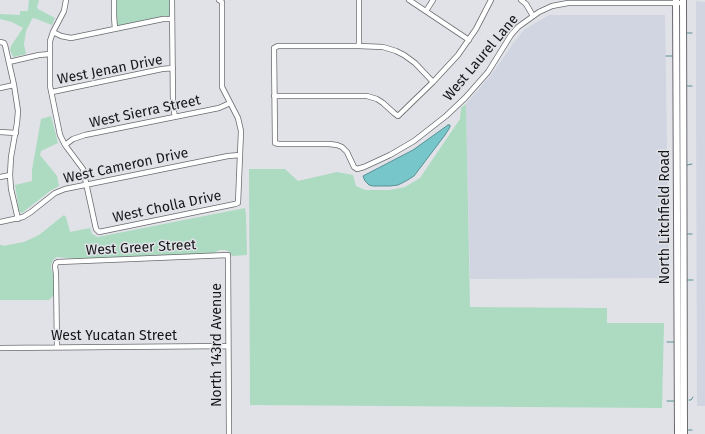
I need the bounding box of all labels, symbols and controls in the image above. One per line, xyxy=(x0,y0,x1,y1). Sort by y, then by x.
street label: West Laurel Lane xyxy=(440,11,522,105)
street label: West Jenan Drive xyxy=(56,52,164,88)
street label: West Sierra Street xyxy=(88,92,202,132)
street label: West Cameron Drive xyxy=(62,145,190,187)
street label: North Litchfield Road xyxy=(657,150,673,284)
street label: West Cholla Drive xyxy=(111,187,223,227)
street label: West Greer Street xyxy=(85,237,197,259)
street label: North 143rd Avenue xyxy=(209,283,225,407)
street label: West Yucatan Street xyxy=(51,328,177,344)

